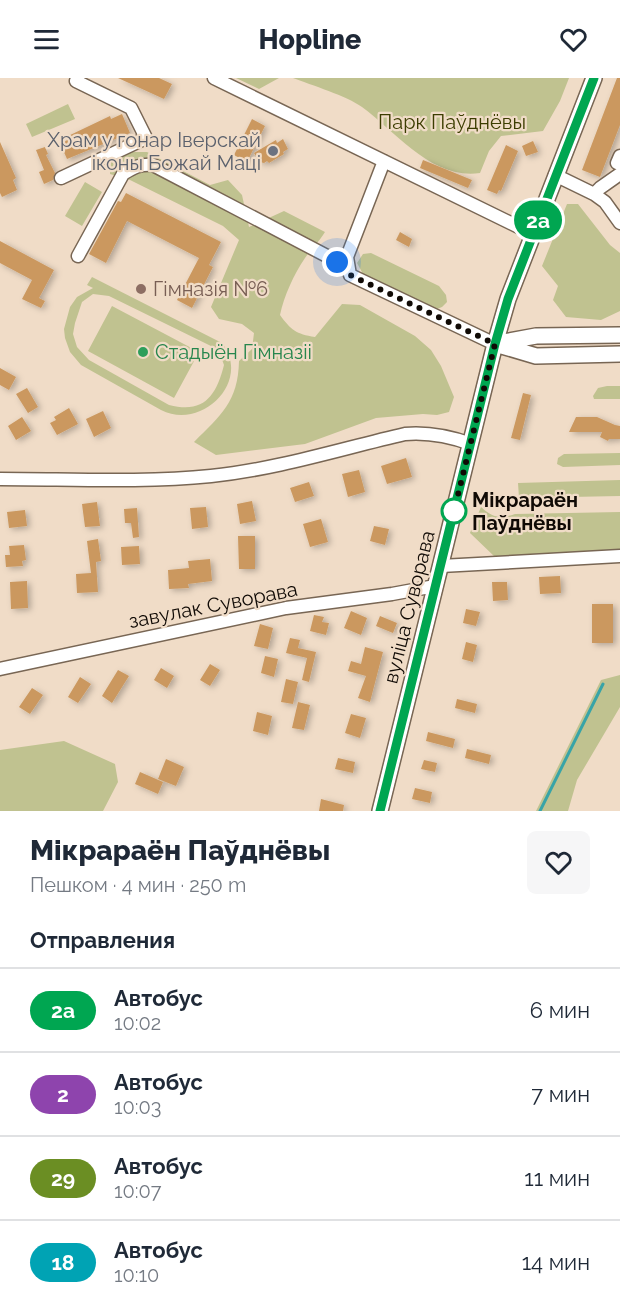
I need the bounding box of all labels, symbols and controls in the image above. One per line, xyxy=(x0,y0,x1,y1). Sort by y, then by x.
icon: menu xyxy=(30,23,63,56)
icon: heart xyxy=(557,23,590,56)
text: Hopline xyxy=(259,24,361,55)
park label: Парк Паўднёвы xyxy=(378,110,526,134)
place label: Храм у гонар Іверскай іконы Божай Маці xyxy=(47,128,261,175)
marker: Храм у гонар Іверскай іконы Божай Маці xyxy=(266,144,280,158)
line badge: 2а xyxy=(511,200,565,240)
text: 2а xyxy=(526,208,550,233)
your location xyxy=(322,247,352,277)
place label: Гімназія №6 xyxy=(153,277,268,301)
marker: Гімназія №6 xyxy=(134,282,148,296)
place label: Стадыён Гімназіі xyxy=(155,340,312,364)
marker: Стадыён Гімназіі xyxy=(136,345,150,359)
place label: Мікрараён Паўднёвы xyxy=(472,488,578,535)
marker: Мікрараён Паўднёвы xyxy=(441,498,467,524)
street label: вуліца Суворава xyxy=(378,528,440,686)
street label: завулак Суворава xyxy=(127,577,299,633)
button: heart xyxy=(527,831,590,894)
text: Мікрараён Паўднёвы xyxy=(30,834,330,867)
text: Пешком · 4 мин · 250 m xyxy=(30,873,246,897)
text: Отправления xyxy=(30,927,175,953)
text: Автобус xyxy=(114,985,203,1011)
text: 6 мин xyxy=(530,997,590,1023)
text: 2а xyxy=(51,998,75,1023)
text: 10:02 xyxy=(114,1011,161,1035)
text: Автобус xyxy=(114,1069,203,1095)
text: 7 мин xyxy=(531,1081,590,1107)
text: 2 xyxy=(57,1082,69,1107)
text: 10:03 xyxy=(114,1095,161,1119)
text: Автобус xyxy=(114,1153,203,1179)
text: 11 мин xyxy=(524,1165,590,1191)
text: 29 xyxy=(51,1166,75,1191)
text: 10:07 xyxy=(114,1179,161,1203)
text: Автобус xyxy=(114,1237,203,1263)
text: 14 мин xyxy=(522,1249,590,1275)
text: 18 xyxy=(51,1250,75,1275)
text: 10:10 xyxy=(114,1263,159,1287)

